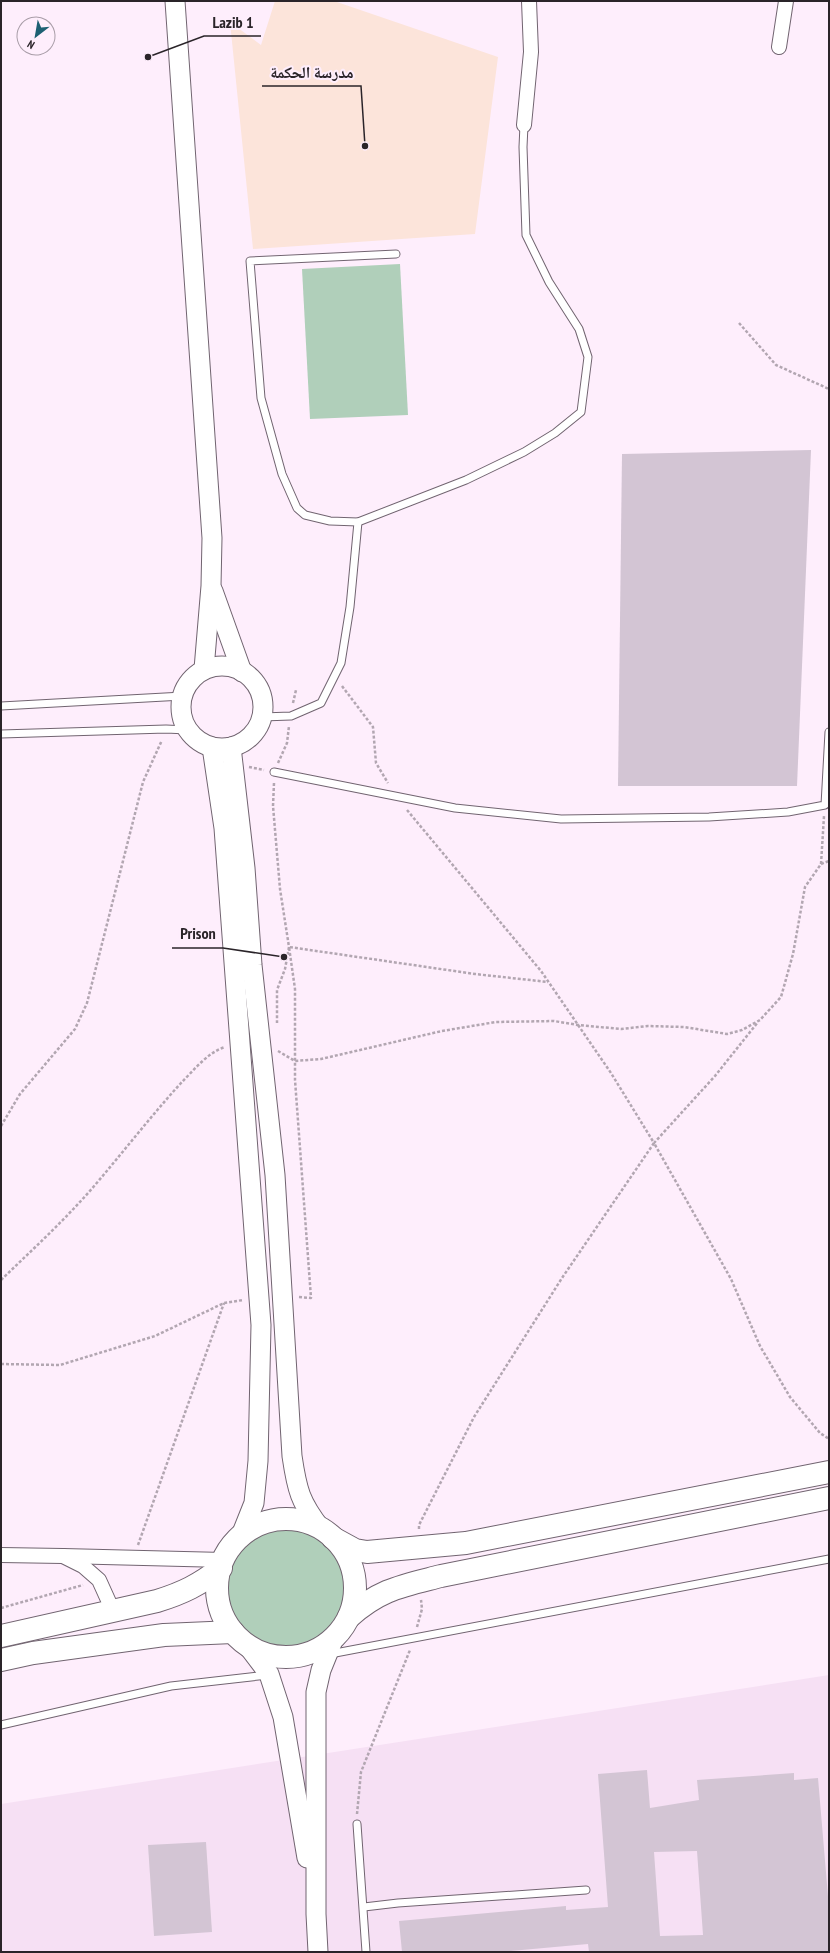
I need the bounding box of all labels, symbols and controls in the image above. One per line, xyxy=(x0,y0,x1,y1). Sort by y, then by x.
callout: Lazib 1 xyxy=(204,8,261,36)
text: Lazib 1 xyxy=(212,12,254,32)
north arrow xyxy=(16,16,56,56)
text: N xyxy=(25,37,37,52)
callout: مدرسة الحكمة xyxy=(262,58,361,86)
text: مدرسة الحكمة xyxy=(270,62,354,82)
callout: Prison xyxy=(172,920,223,948)
text: Prison xyxy=(180,923,216,943)

